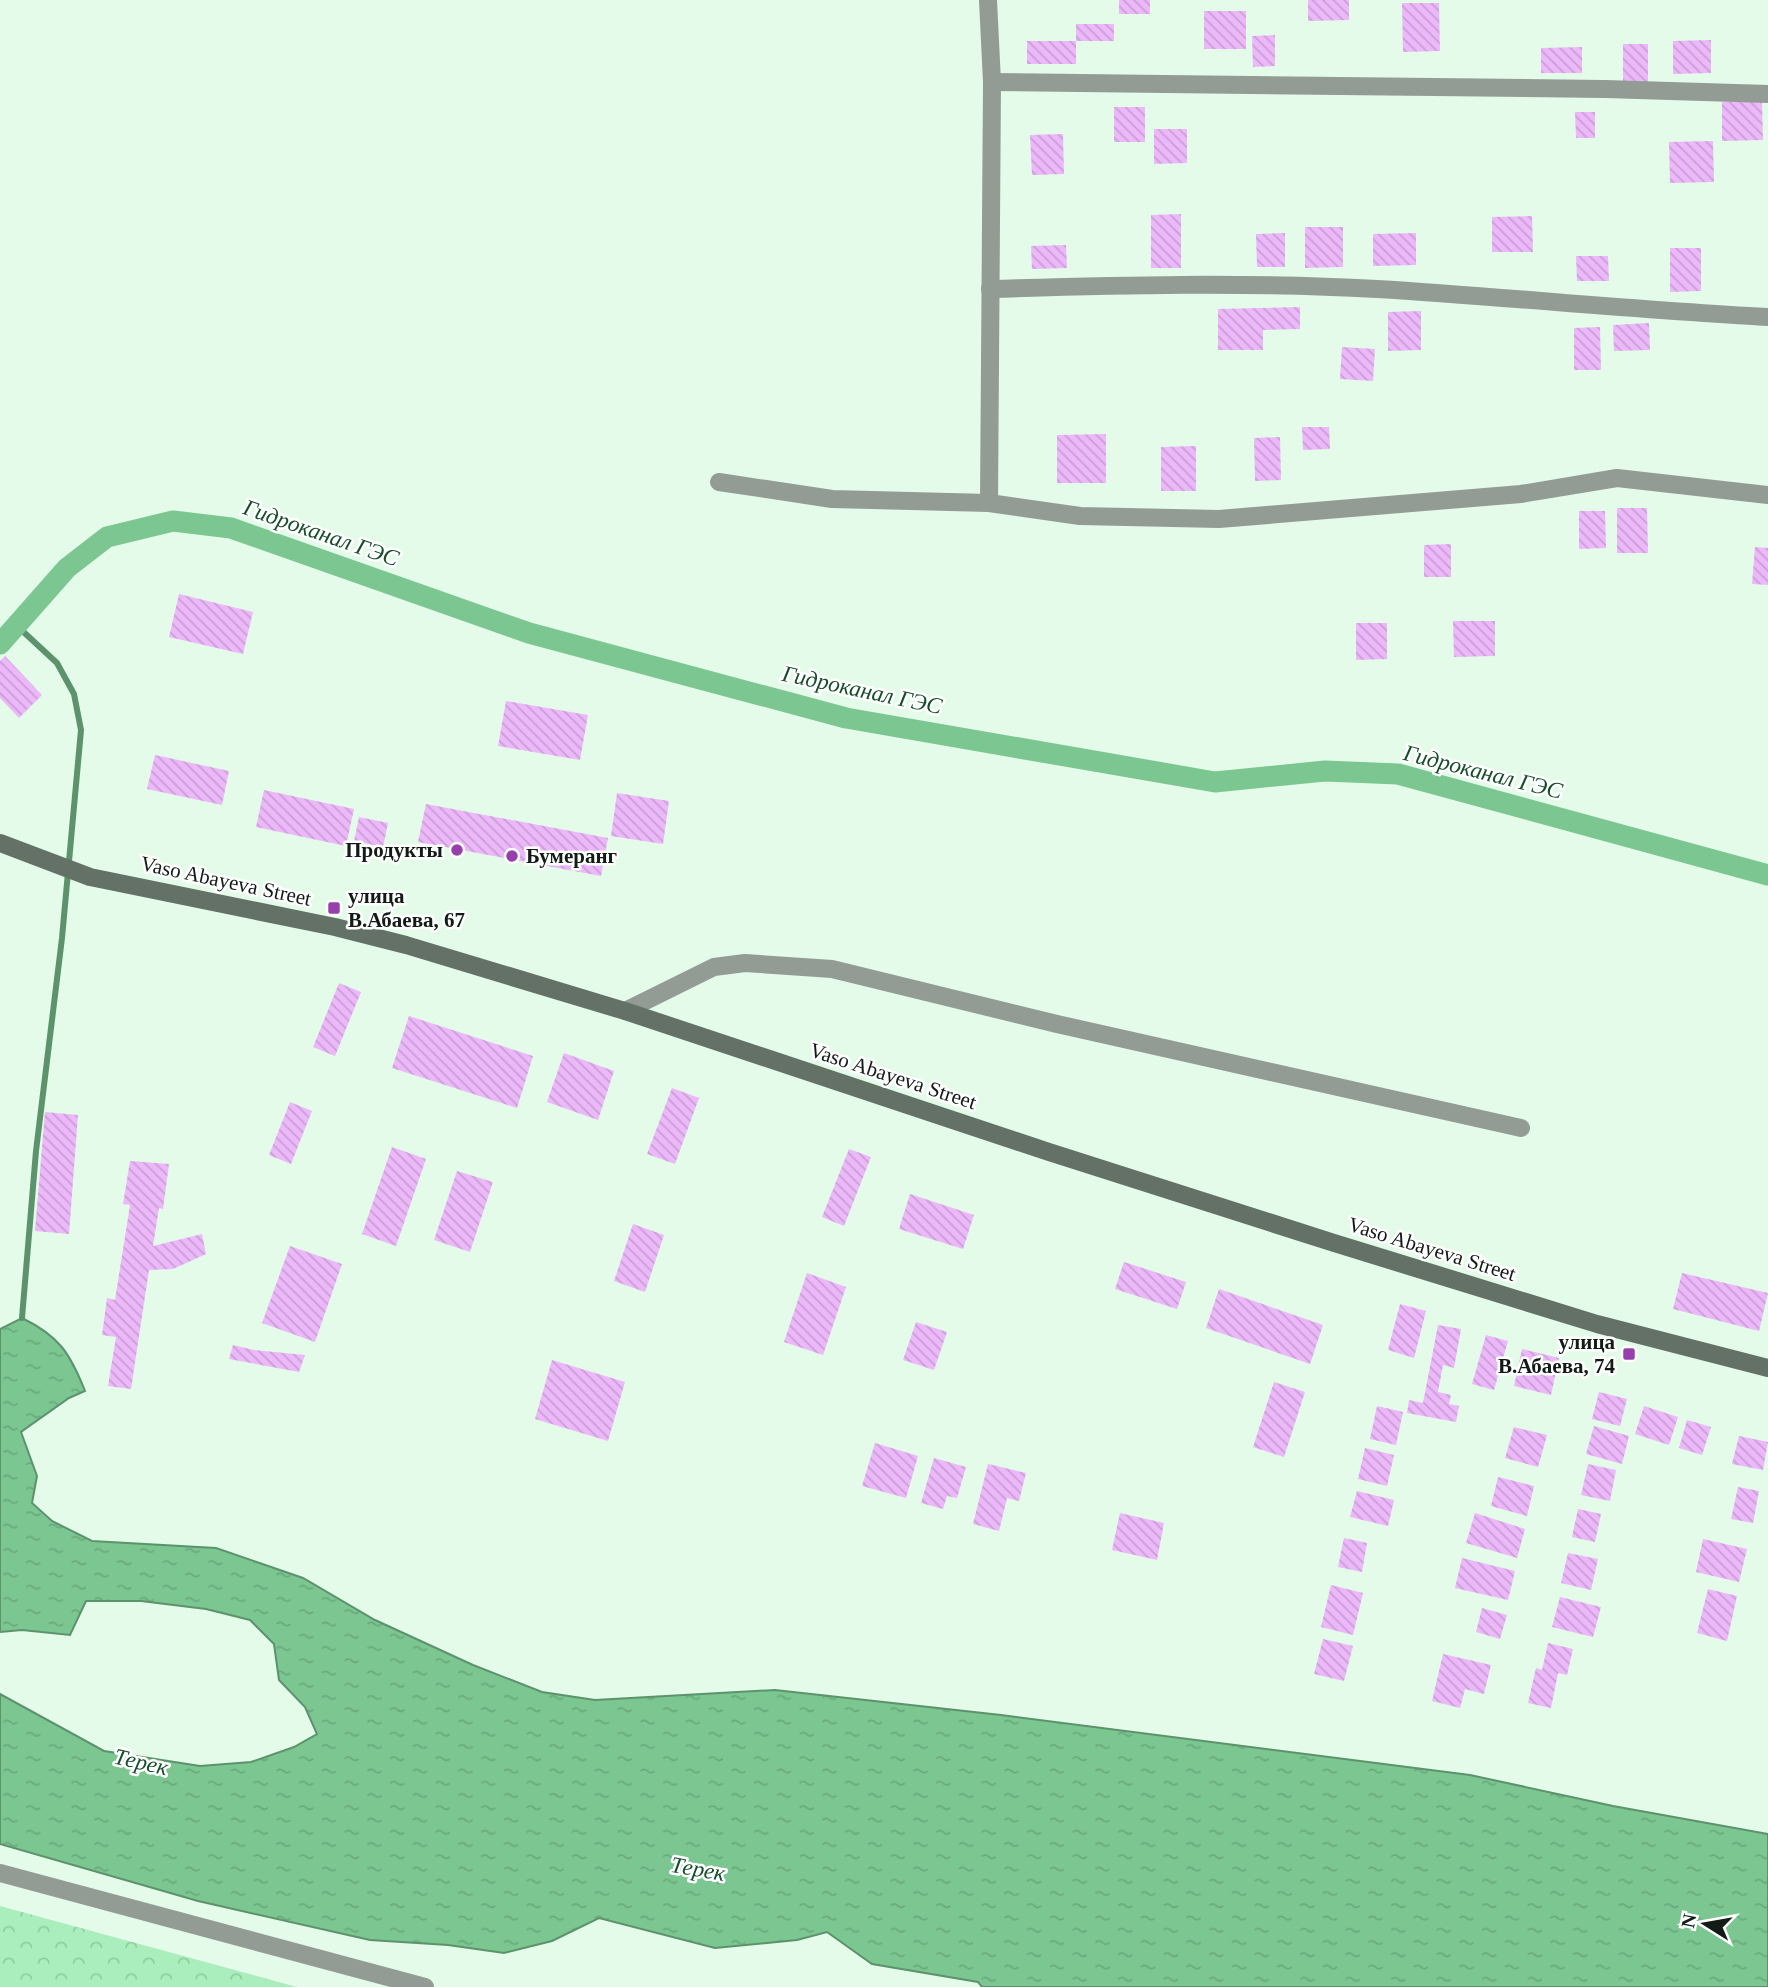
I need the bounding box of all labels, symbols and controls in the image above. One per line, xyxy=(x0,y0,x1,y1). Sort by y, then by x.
water label: Гидроканал ГЭС xyxy=(239,494,403,572)
water label: Гидроканал ГЭС xyxy=(779,661,945,719)
water label: Гидроканал ГЭС xyxy=(1400,740,1566,804)
place label: Продукты xyxy=(345,838,443,862)
marker: Продукты xyxy=(449,842,465,858)
place label: Бумеранг xyxy=(526,844,617,868)
marker: Бумеранг xyxy=(504,848,520,864)
street label: Vaso Abayeva Street xyxy=(139,851,314,911)
place label: улица В.Абаева, 67 xyxy=(348,884,465,932)
marker: улица В.Абаева, 67 xyxy=(326,900,342,916)
street label: Vaso Abayeva Street xyxy=(807,1038,979,1114)
street label: Vaso Abayeva Street xyxy=(1345,1212,1519,1286)
place label: улица В.Абаева, 74 xyxy=(1498,1330,1615,1378)
marker: улица В.Абаева, 74 xyxy=(1621,1346,1637,1362)
water label: Терек xyxy=(112,1744,171,1780)
water label: Терек xyxy=(669,1852,727,1886)
north arrow xyxy=(1670,1889,1740,1959)
text: N xyxy=(1677,1912,1700,1930)

